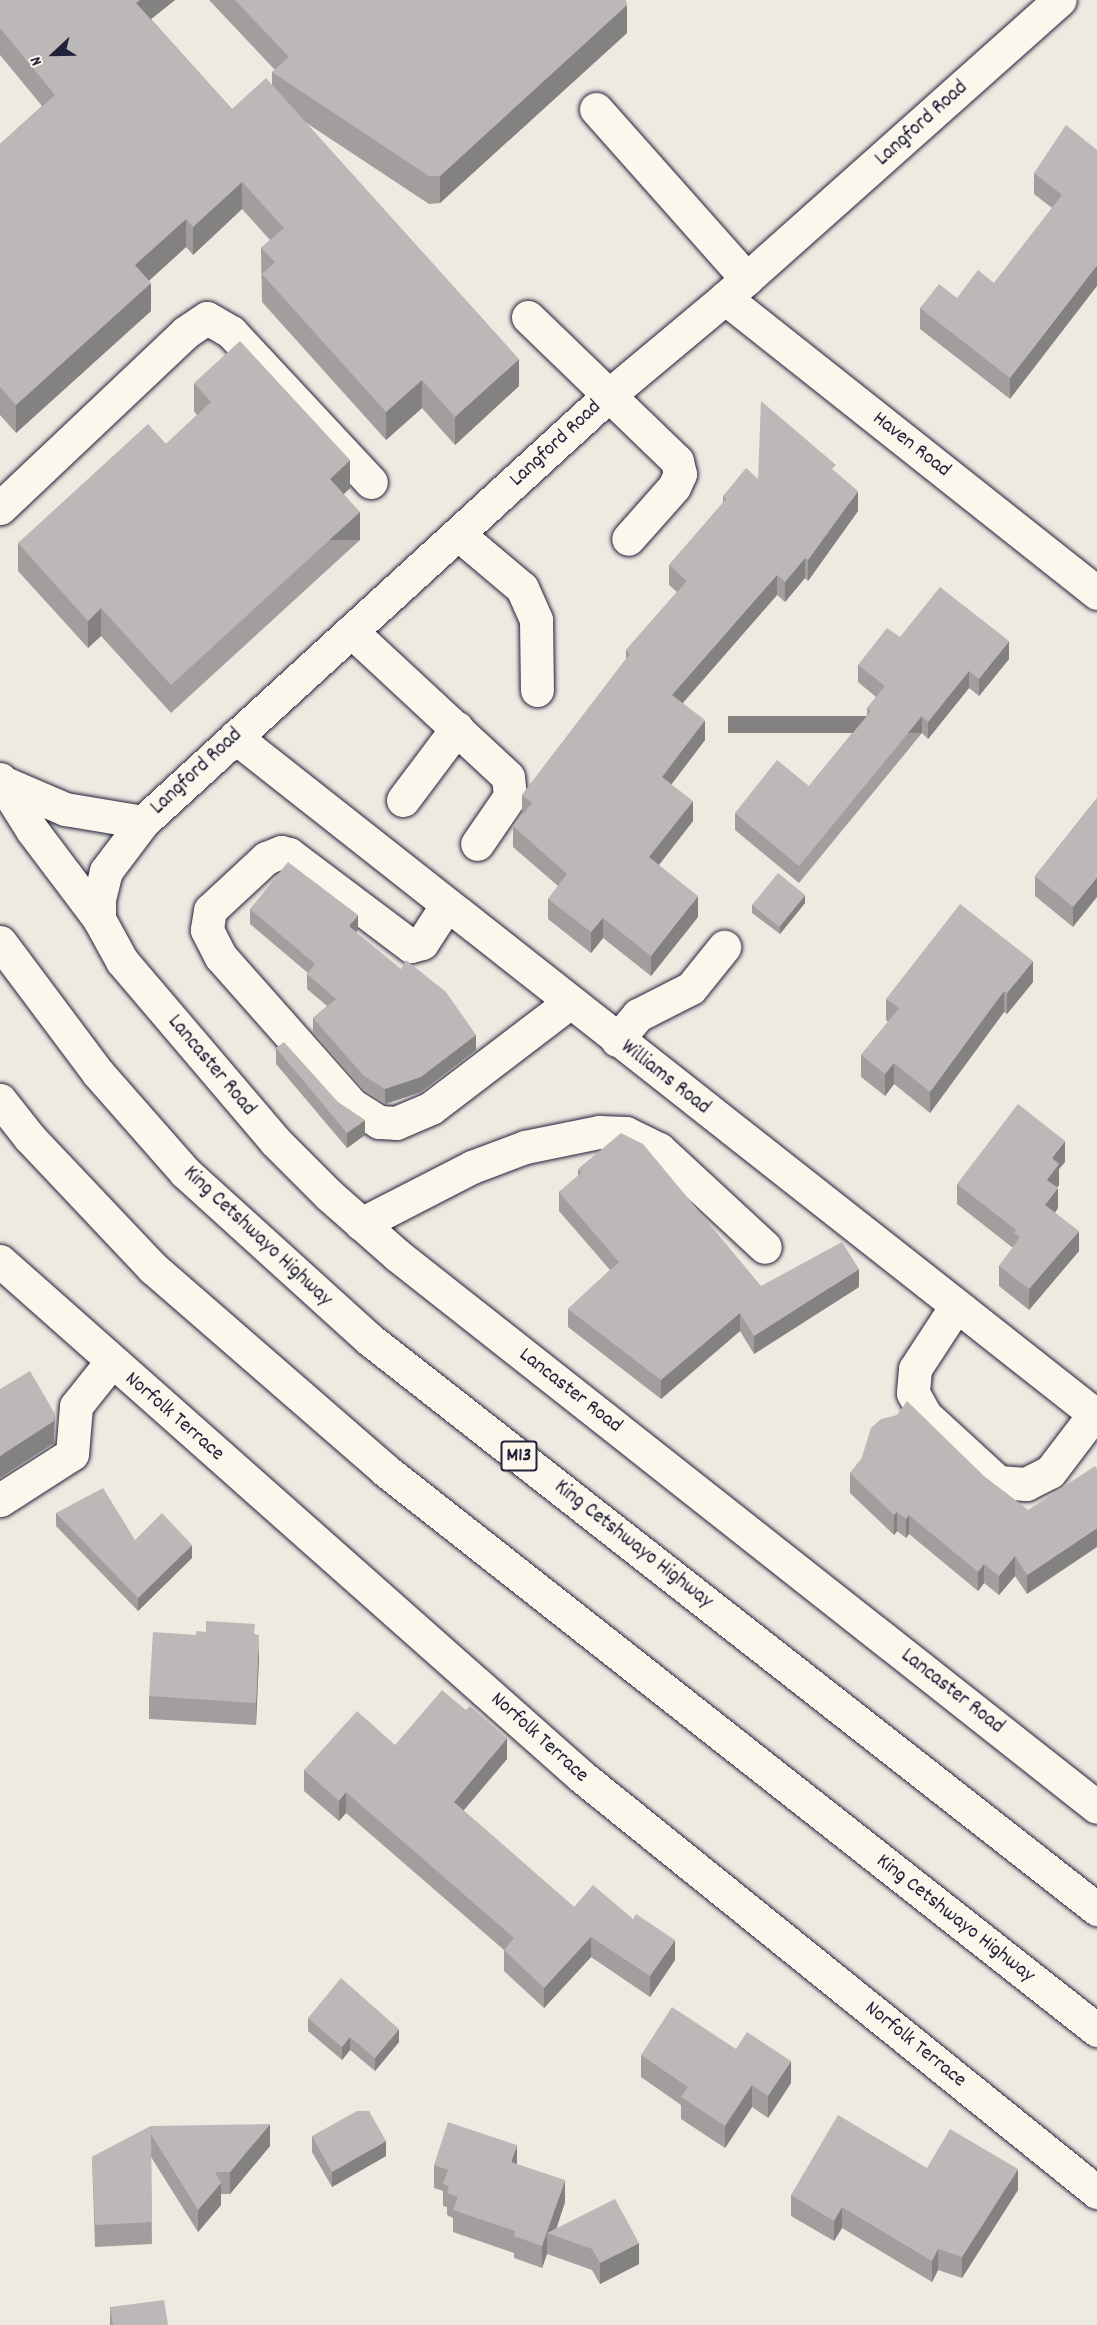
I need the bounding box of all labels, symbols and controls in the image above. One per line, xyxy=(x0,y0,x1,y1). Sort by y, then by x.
north arrow xyxy=(24,24,84,84)
text: N xyxy=(25,53,49,69)
street label: Langford Road xyxy=(871,76,973,172)
street label: Langford Road xyxy=(505,395,607,493)
street label: Haven Road xyxy=(867,407,955,483)
street label: Langford Road xyxy=(146,723,248,821)
street label: Lancaster Road xyxy=(161,1010,261,1122)
street label: Williams Road xyxy=(615,1035,715,1121)
street label: King Cetshwayo Highway xyxy=(177,1161,337,1313)
street label: Lancaster Road xyxy=(513,1343,627,1439)
street label: Norfolk Terrace xyxy=(119,1367,229,1467)
road number: M13 xyxy=(500,1439,538,1473)
street label: King Cetshwayo Highway xyxy=(549,1475,717,1615)
street label: Lancaster Road xyxy=(895,1644,1009,1740)
street label: Norfolk Terrace xyxy=(485,1687,593,1789)
street label: King Cetshwayo Highway xyxy=(871,1849,1039,1989)
street label: Norfolk Terrace xyxy=(859,1996,971,2094)

